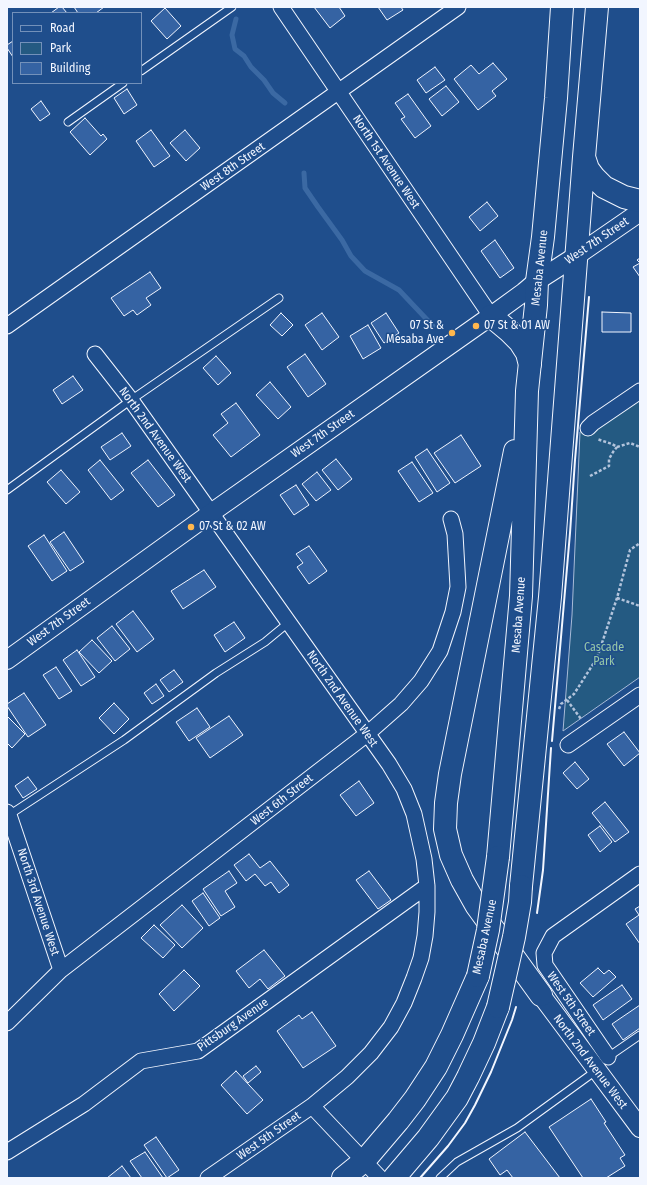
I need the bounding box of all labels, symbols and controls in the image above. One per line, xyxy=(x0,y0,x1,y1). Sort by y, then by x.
legend xyxy=(12,12,142,84)
text: Road xyxy=(50,21,75,35)
text: Park xyxy=(50,41,71,55)
text: Building xyxy=(50,61,90,75)
street label: North 1st Avenue West xyxy=(349,112,423,212)
street label: West 8th Street xyxy=(198,140,268,194)
street label: West 7th Street xyxy=(562,214,632,268)
street label: Mesaba Avenue xyxy=(529,229,551,307)
place label: 07 St & Mesaba Ave xyxy=(386,319,444,347)
place label: 07 St & 01 AW xyxy=(484,319,550,333)
marker: 07 St & 01 AW xyxy=(471,321,481,331)
marker: 07 St & Mesaba Ave xyxy=(447,328,457,338)
street label: North 2nd Avenue West xyxy=(116,384,194,486)
street label: West 7th Street xyxy=(289,407,357,461)
place label: 07 St & 02 AW xyxy=(199,520,266,534)
marker: 07 St & 02 AW xyxy=(186,522,196,532)
street label: Mesaba Avenue xyxy=(509,576,529,654)
street label: West 7th Street xyxy=(25,594,93,650)
park label: Cascade Park xyxy=(584,641,624,669)
street label: North 2nd Avenue West xyxy=(303,648,381,750)
street label: West 6th Street xyxy=(248,771,316,829)
street label: North 3rd Avenue West xyxy=(14,846,62,958)
street label: Mesaba Avenue xyxy=(470,898,500,976)
street label: West 5th Street xyxy=(544,969,598,1039)
street label: Pittsburg Avenue xyxy=(195,995,271,1055)
street label: North 2nd Avenue West xyxy=(550,1012,630,1112)
street label: West 5th Street xyxy=(234,1109,304,1163)

